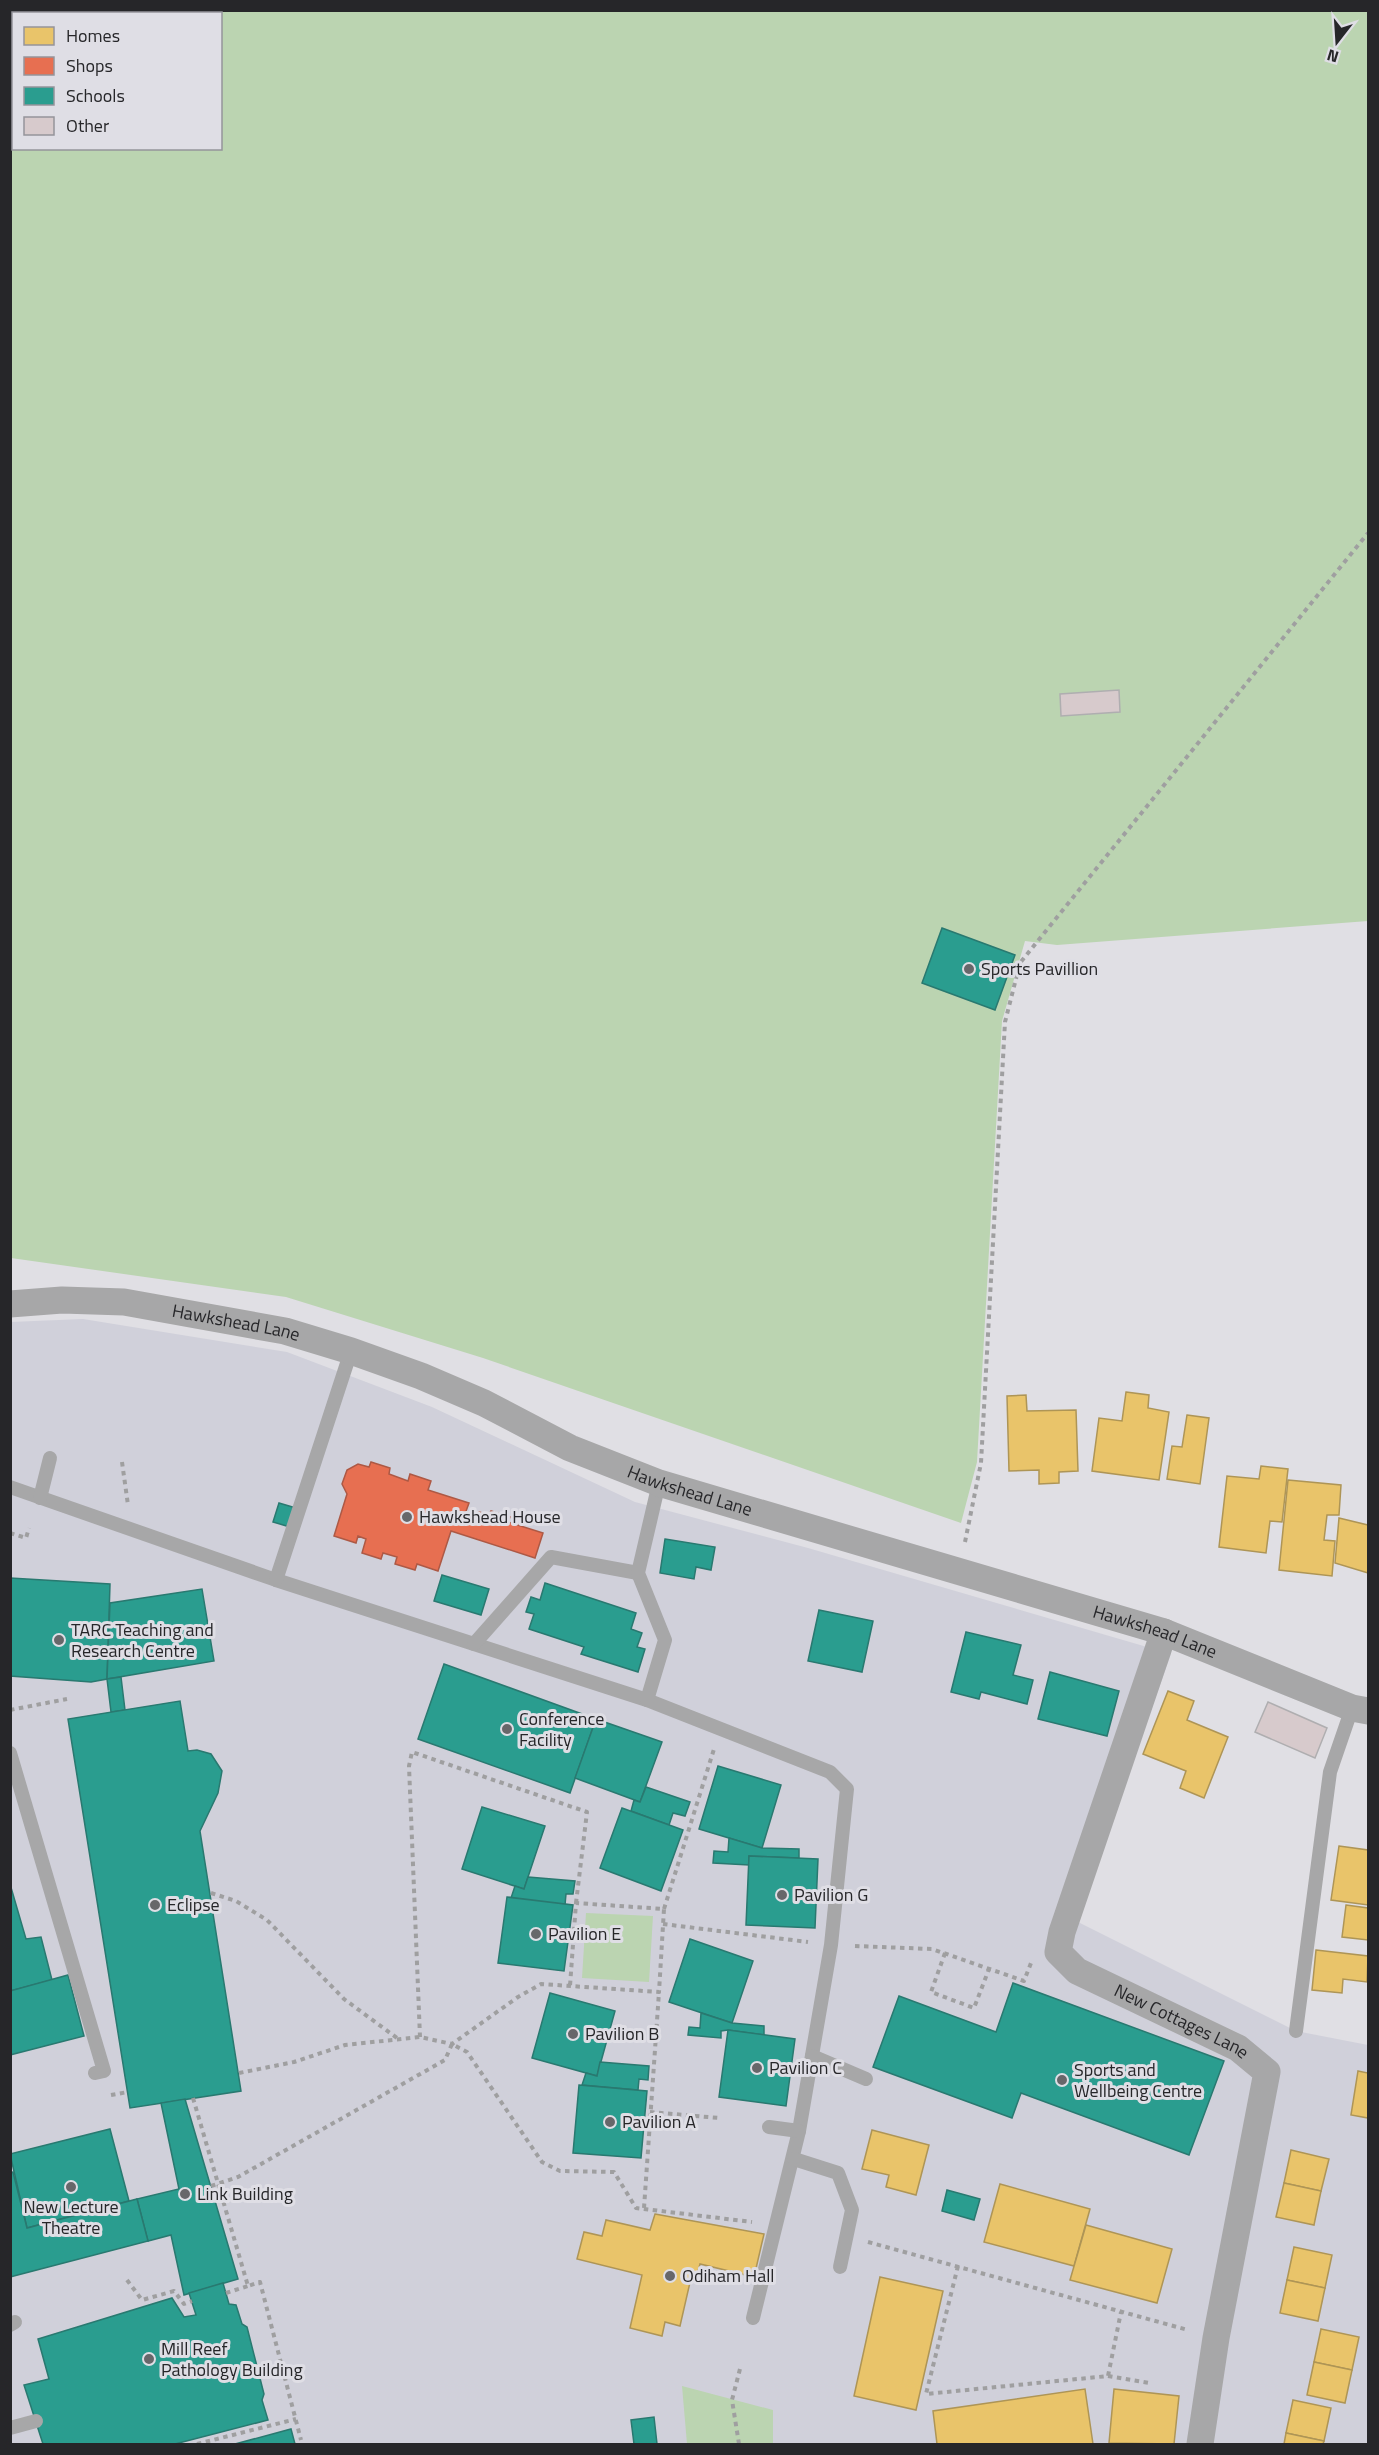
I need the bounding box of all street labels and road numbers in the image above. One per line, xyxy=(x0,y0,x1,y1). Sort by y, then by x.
street label: Hawkshead Lane xyxy=(170,1297,303,1348)
street label: Hawkshead Lane xyxy=(623,1458,756,1523)
street label: Hawkshead Lane xyxy=(1090,1598,1221,1665)
street label: New Cottages Lane xyxy=(1110,1977,1255,2065)

